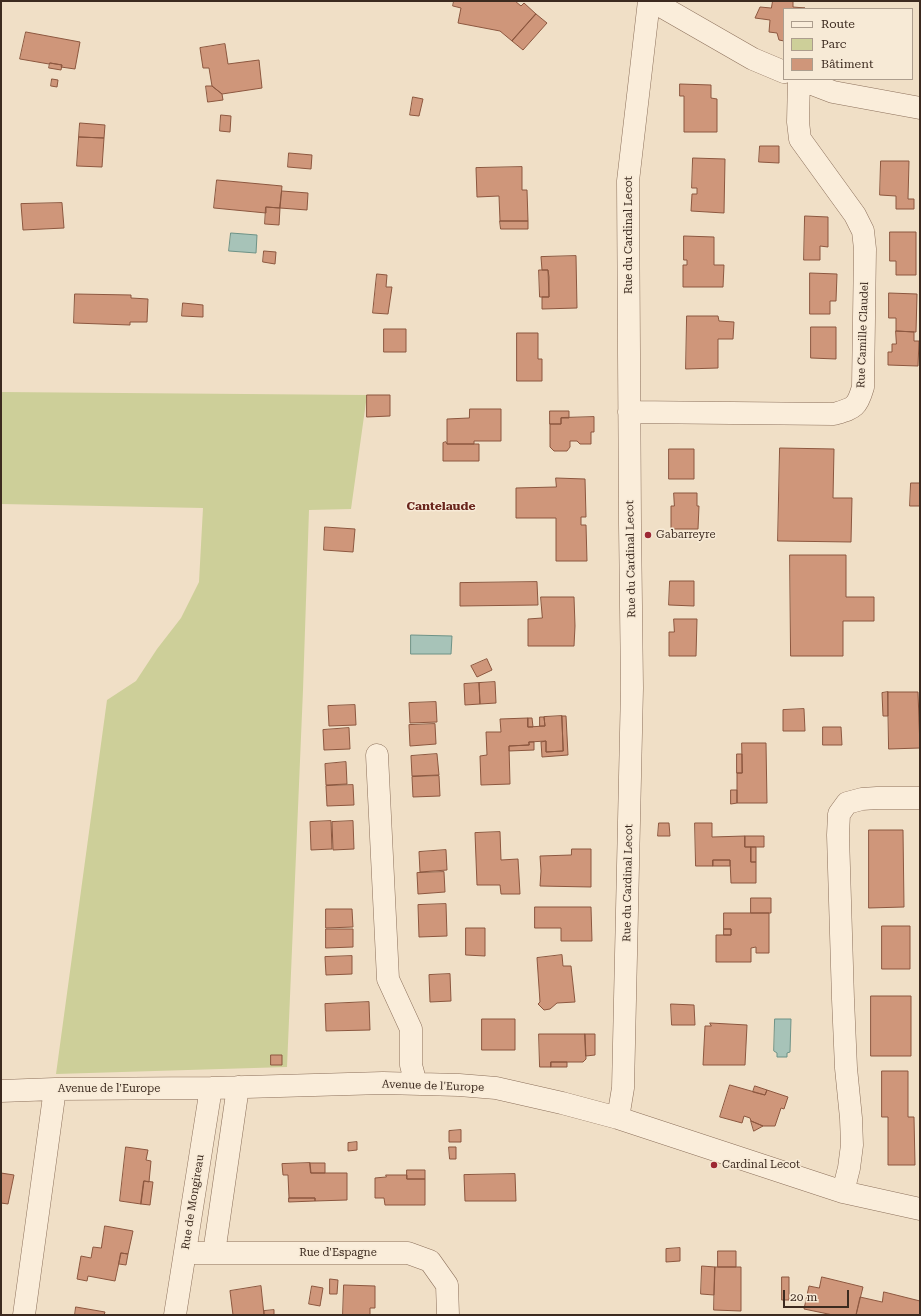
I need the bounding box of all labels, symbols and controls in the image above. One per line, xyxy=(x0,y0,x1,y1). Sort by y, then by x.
legend xyxy=(783,8,913,80)
text: Route xyxy=(821,17,855,31)
text: Parc xyxy=(821,37,846,51)
text: Bâtiment xyxy=(821,57,873,71)
street label: Rue du Cardinal Lecot xyxy=(622,176,636,294)
street label: Rue Camille Claudel xyxy=(855,282,871,388)
district label: Cantelaude xyxy=(406,499,476,513)
street label: Rue du Cardinal Lecot xyxy=(623,500,639,618)
place label: Gabarreyre xyxy=(656,528,715,542)
marker: Gabarreyre xyxy=(643,530,653,540)
street label: Rue du Cardinal Lecot xyxy=(620,824,636,942)
street label: Avenue de l'Europe xyxy=(382,1078,484,1094)
street label: Avenue de l'Europe xyxy=(58,1082,160,1096)
street label: Rue de Mongireau xyxy=(179,1153,207,1251)
place label: Cardinal Lecot xyxy=(722,1158,800,1172)
marker: Cardinal Lecot xyxy=(709,1160,719,1170)
street label: Rue d'Espagne xyxy=(299,1246,377,1260)
scale bar xyxy=(785,1282,851,1308)
text: 20 m xyxy=(790,1290,817,1304)

